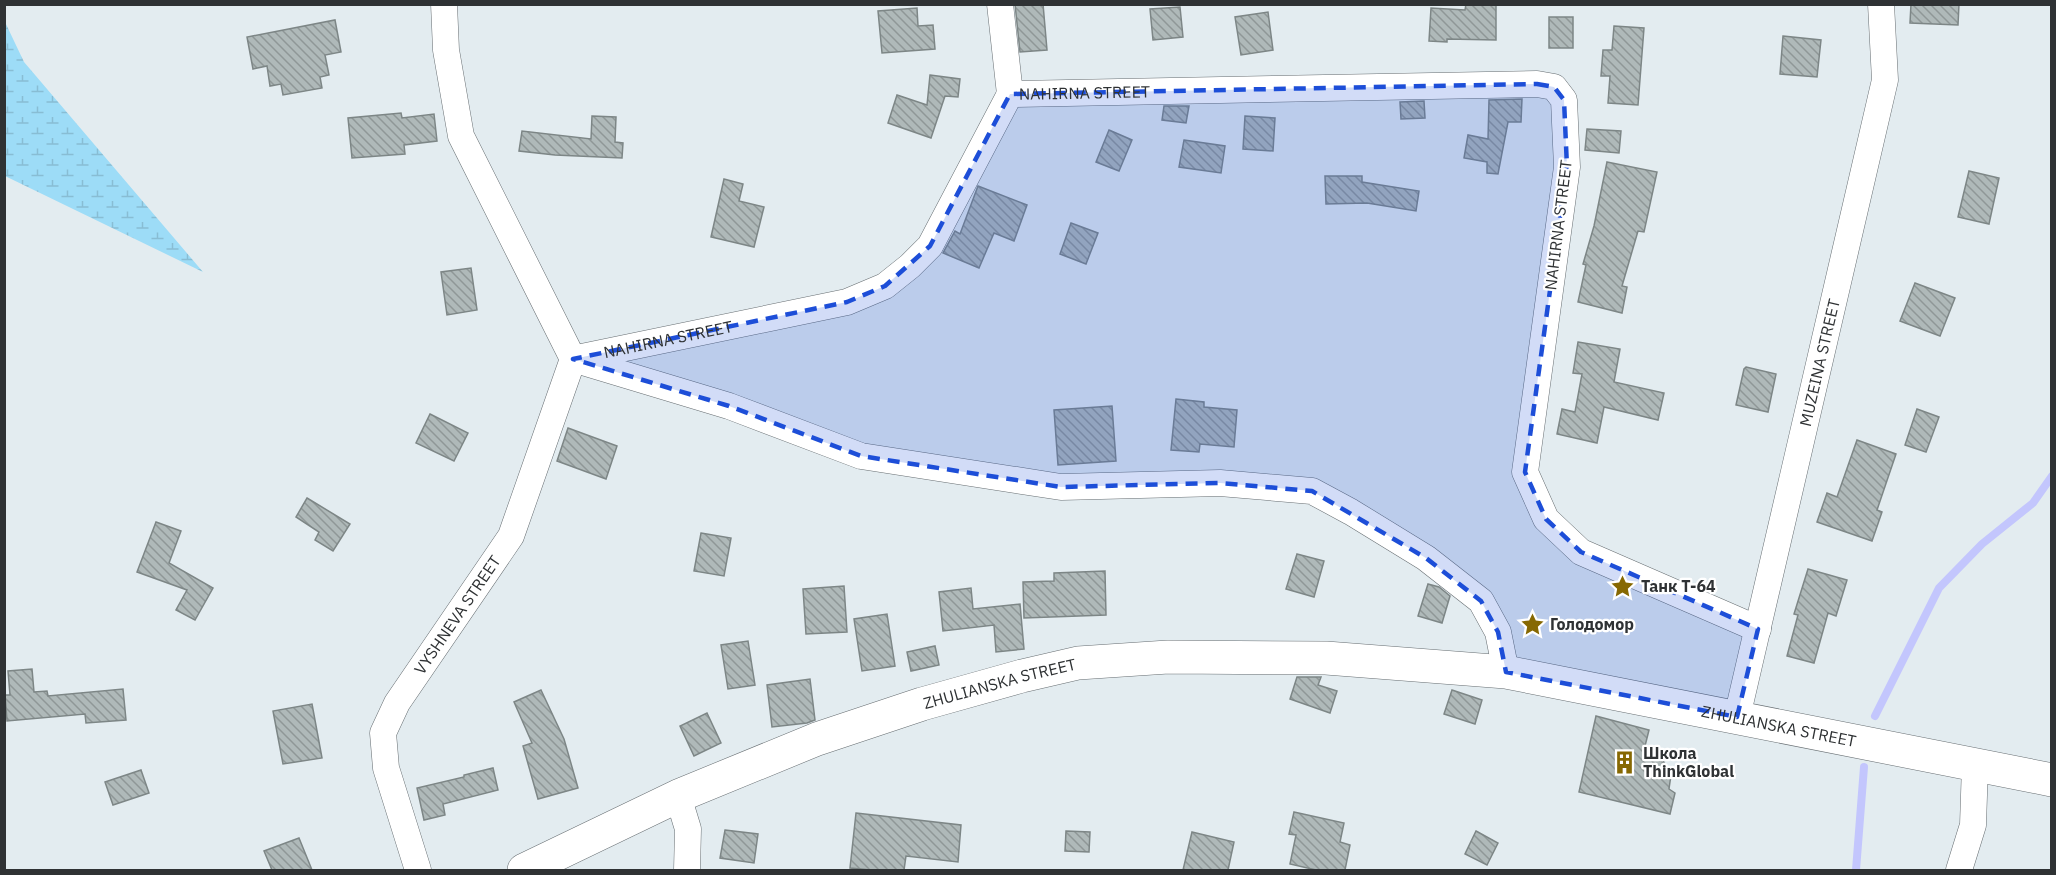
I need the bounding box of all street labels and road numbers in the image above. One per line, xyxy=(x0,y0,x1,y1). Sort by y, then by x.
street label: NAHIRNA STREET xyxy=(1019,81,1150,104)
street label: NAHIRNA STREET xyxy=(1540,159,1576,291)
street label: MUZEINA STREET xyxy=(1795,297,1844,428)
street label: NAHIRNA STREET xyxy=(602,316,734,362)
street label: VYSHNEVA STREET xyxy=(410,551,505,678)
street label: ZHULIANSKA STREET xyxy=(921,654,1078,713)
street label: ZHULIANSKA STREET xyxy=(1700,701,1858,751)

